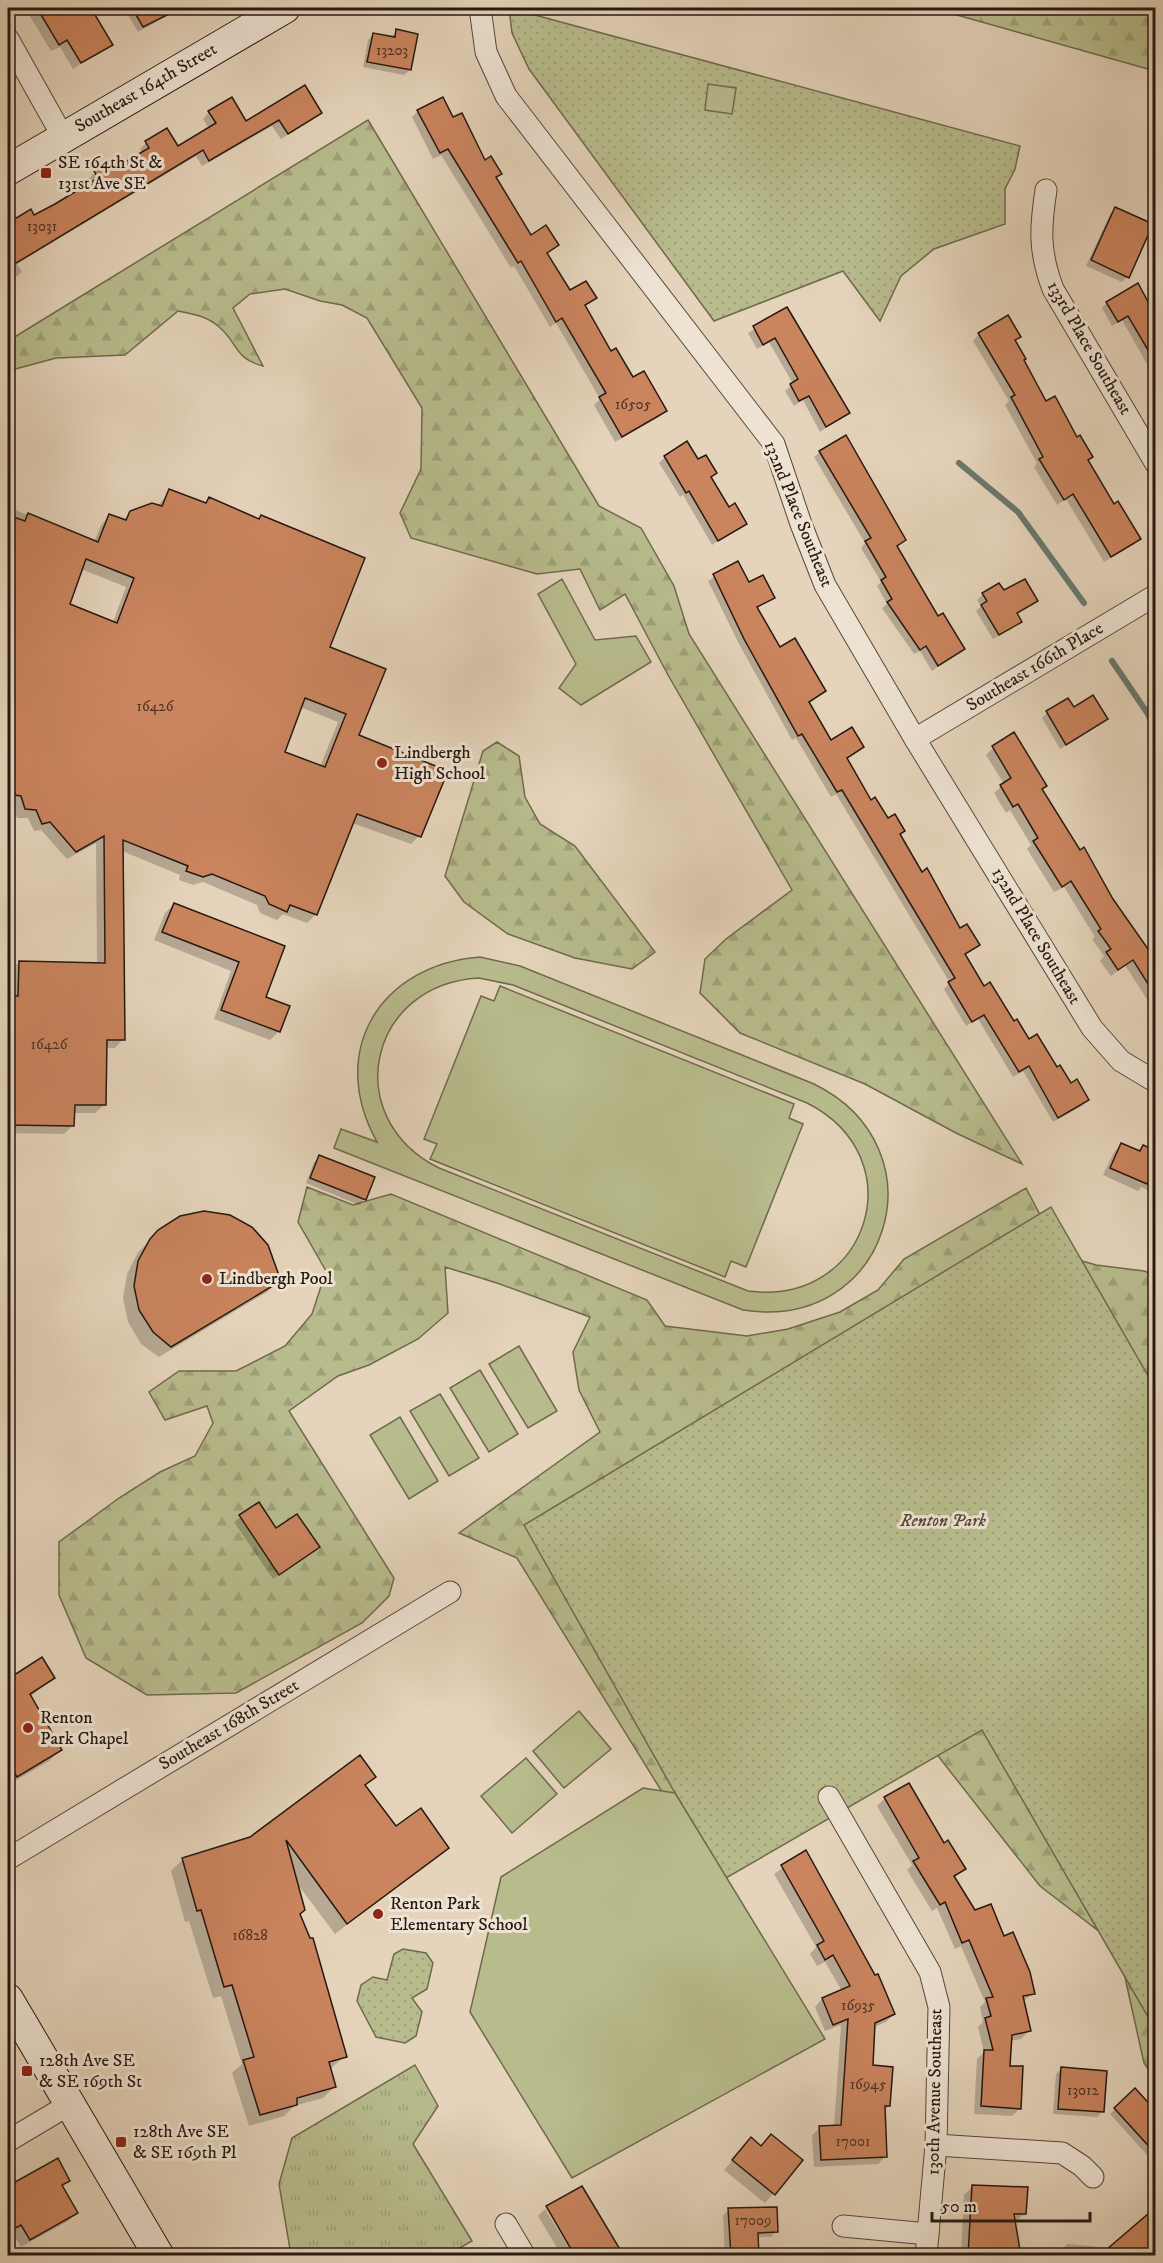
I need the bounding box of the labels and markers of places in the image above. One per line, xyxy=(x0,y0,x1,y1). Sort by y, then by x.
place label: SE 164th St & 131st Ave SE xyxy=(58,152,162,195)
marker: SE 164th St & 131st Ave SE xyxy=(39,166,53,180)
place label: Lindbergh High School xyxy=(394,742,486,785)
marker: Lindbergh High School xyxy=(375,756,389,770)
place label: Lindbergh Pool xyxy=(219,1268,333,1290)
marker: Lindbergh Pool xyxy=(200,1272,214,1286)
place label: Renton Park Chapel xyxy=(40,1707,129,1750)
marker: Renton Park Chapel xyxy=(21,1721,35,1735)
place label: Renton Park Elementary School xyxy=(390,1893,528,1936)
marker: Renton Park Elementary School xyxy=(371,1907,385,1921)
place label: 128th Ave SE & SE 169th St xyxy=(39,2050,142,2093)
marker: 128th Ave SE & SE 169th St xyxy=(20,2064,34,2078)
place label: 128th Ave SE & SE 169th Pl xyxy=(133,2121,237,2164)
marker: 128th Ave SE & SE 169th Pl xyxy=(114,2135,128,2149)

